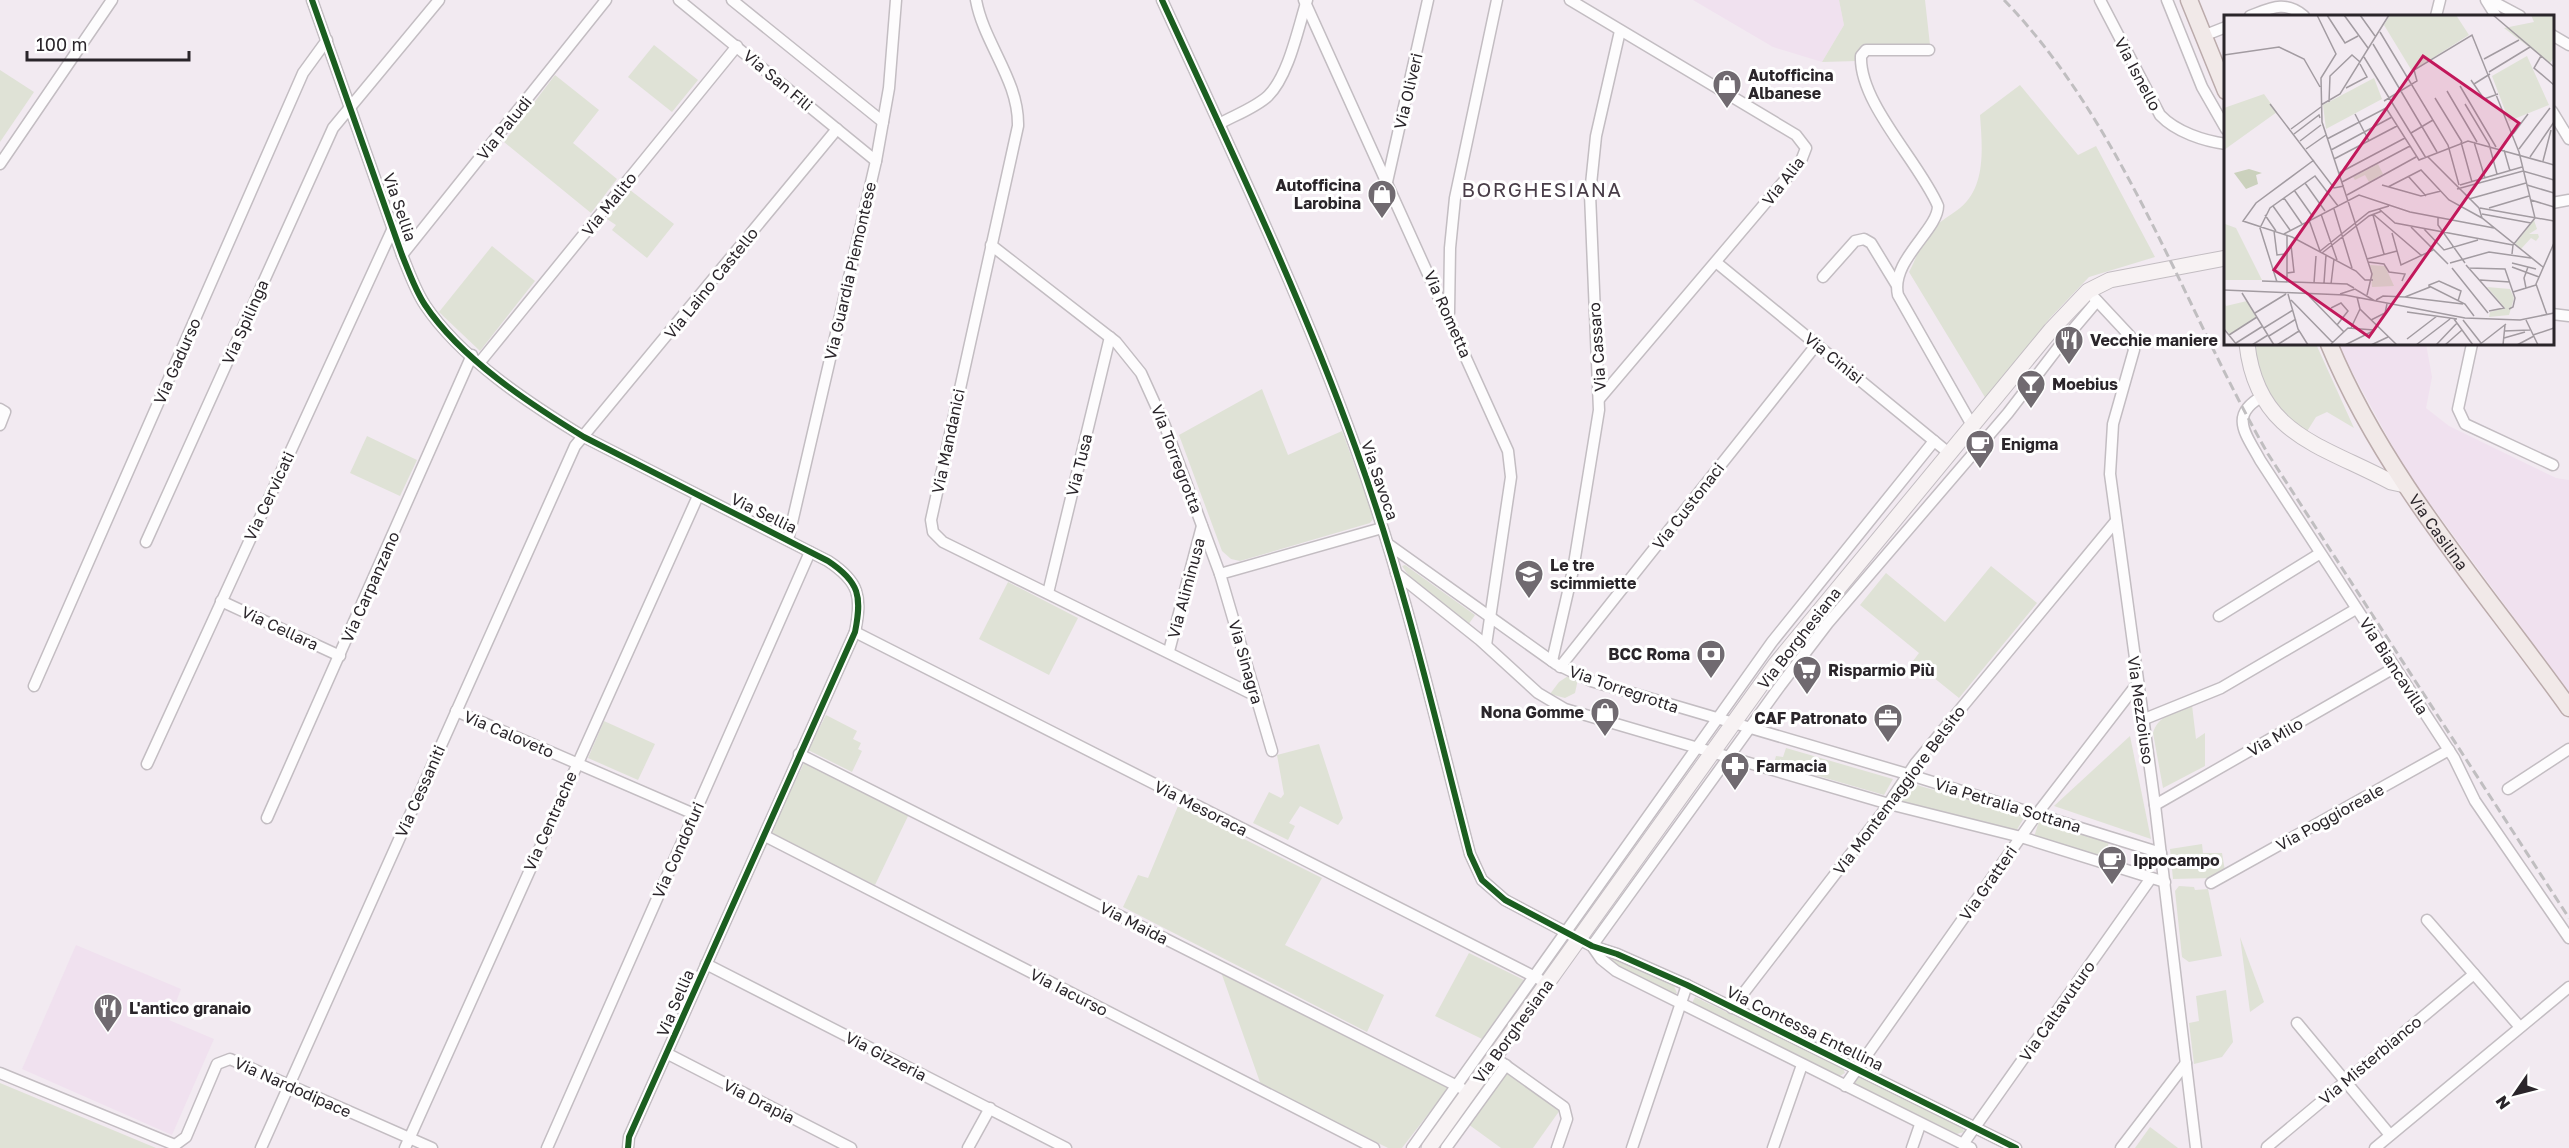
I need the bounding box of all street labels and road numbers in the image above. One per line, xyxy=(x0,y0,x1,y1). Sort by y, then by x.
street label: Via Isnello xyxy=(2110,34,2166,114)
street label: Via San Fili xyxy=(739,45,817,115)
street label: Via Oliveri xyxy=(1390,51,1426,131)
street label: Via Paludi xyxy=(472,92,536,164)
street label: Via Alia xyxy=(1758,152,1808,210)
street label: Via Malito xyxy=(577,168,641,240)
street label: Via Sellia xyxy=(379,170,421,244)
street label: Via Guardia Piemontese xyxy=(820,180,880,362)
street label: Via Laino Castello xyxy=(660,223,762,343)
street label: Via Rometta xyxy=(1420,267,1476,361)
street label: Via Spilinga xyxy=(217,277,273,367)
street label: Via Cassaro xyxy=(1584,302,1610,392)
street label: Via Gadurso xyxy=(149,315,205,407)
street label: Via Cinisi xyxy=(1800,328,1868,388)
street label: Via Mandanici xyxy=(927,387,969,495)
street label: Via Torregrotta xyxy=(1147,402,1207,516)
street label: Via Tusa xyxy=(1062,432,1096,498)
street label: Via Savoca xyxy=(1357,437,1403,523)
street label: Via Cervicati xyxy=(240,448,298,544)
street label: Via Custonaci xyxy=(1648,458,1728,554)
street label: Via Sellia xyxy=(728,488,800,538)
street label: Via Casilina xyxy=(2404,490,2473,574)
street label: Via Carpanzano xyxy=(337,528,403,646)
street label: Via Aliminusa xyxy=(1163,535,1209,641)
street label: Via Borghesiana xyxy=(1753,583,1845,693)
street label: Via Cellara xyxy=(238,601,322,655)
street label: Via Biancavilla xyxy=(2355,614,2433,718)
street label: Via Sinagra xyxy=(1224,618,1268,706)
street label: Via Mezzoiuso xyxy=(2123,655,2159,765)
street label: Via Torregrotta xyxy=(1566,661,1682,717)
street label: Via Montemaggiore Belsito xyxy=(1829,701,1969,879)
street label: Via Caloveto xyxy=(461,706,557,762)
street label: Via Milo xyxy=(2244,713,2306,761)
street label: Via Cessaniti xyxy=(391,742,449,840)
street label: Via Centrache xyxy=(519,768,581,874)
street label: Via Petralia Sottana xyxy=(1932,773,2084,837)
street label: Via Mesoraca xyxy=(1151,776,1251,840)
street label: Via Poggioreale xyxy=(2273,779,2387,855)
street label: Via Condofuri xyxy=(648,799,708,901)
street label: Via Gratteri xyxy=(1955,842,2021,924)
street label: Via Maida xyxy=(1096,897,1172,949)
street label: Via Caltavuturo xyxy=(2015,957,2099,1065)
street label: Via Iacurso xyxy=(1027,964,1111,1020)
street label: Via Sellia xyxy=(652,966,698,1040)
street label: Via Borghesiana xyxy=(1468,975,1558,1087)
street label: Via Contessa Entellina xyxy=(1723,981,1887,1075)
street label: Via Misterbianco xyxy=(2315,1011,2425,1109)
street label: Via Gizzeria xyxy=(842,1027,930,1085)
street label: Via Nardodipace xyxy=(231,1052,355,1122)
street label: Via Drapia xyxy=(720,1074,798,1128)

